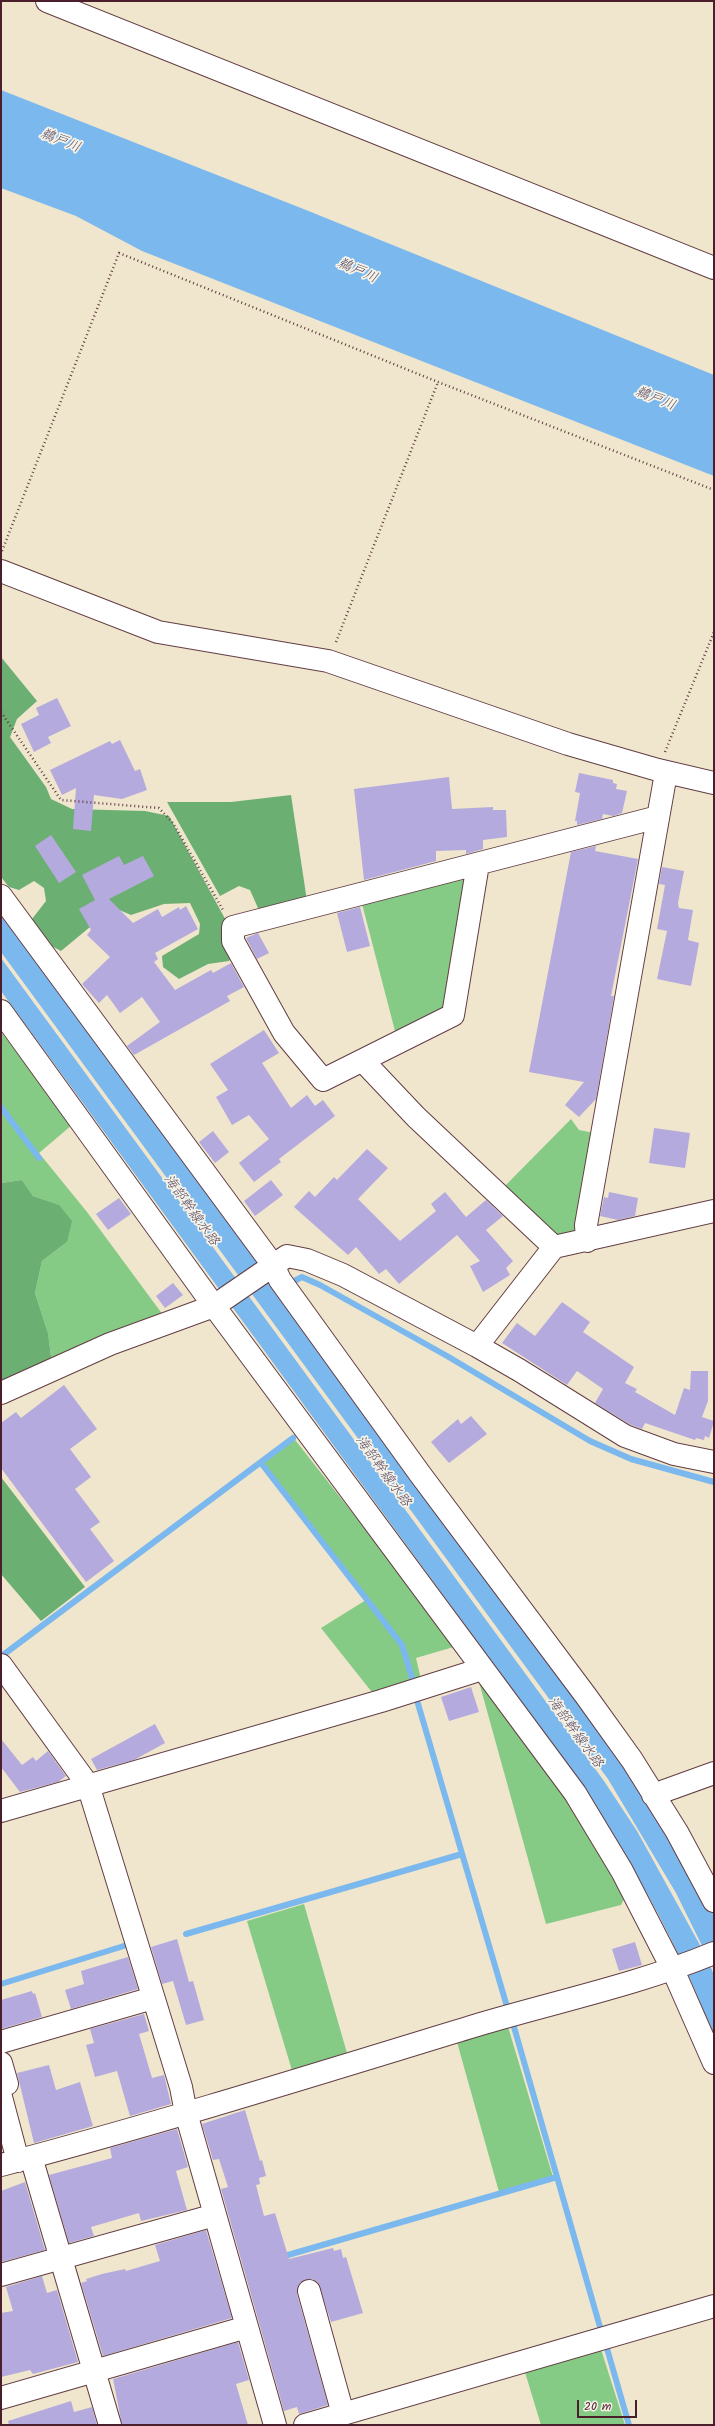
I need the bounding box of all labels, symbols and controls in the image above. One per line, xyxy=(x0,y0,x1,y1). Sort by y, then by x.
water label: 鵜戸川 xyxy=(37,126,83,158)
water label: 鵜戸川 xyxy=(334,256,380,288)
water label: 鵜戸川 xyxy=(632,384,678,416)
water label: 海部幹線水路 xyxy=(159,1172,221,1250)
water label: 海部幹線水路 xyxy=(351,1433,413,1511)
water label: 海部幹線水路 xyxy=(543,1694,605,1772)
scale bar xyxy=(579,2392,639,2418)
text: 20 m xyxy=(584,2397,611,2416)

